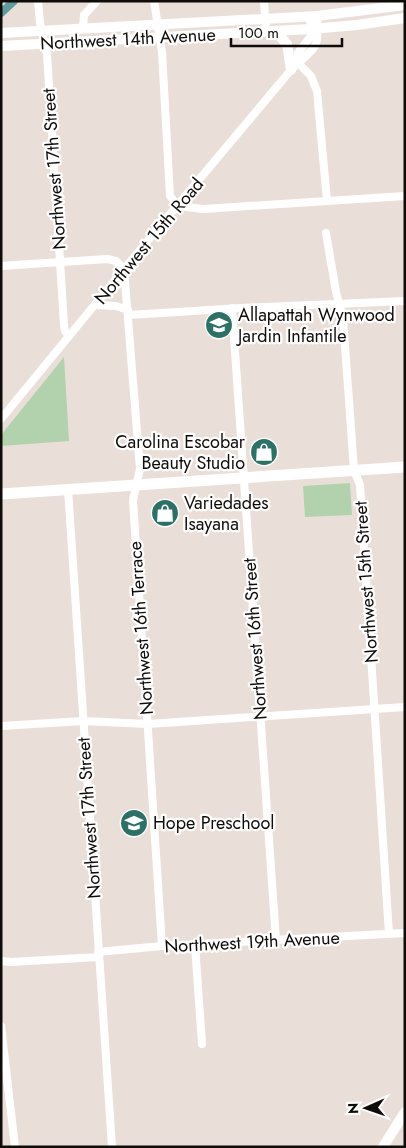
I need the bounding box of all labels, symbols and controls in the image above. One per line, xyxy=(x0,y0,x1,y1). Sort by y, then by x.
scale bar xyxy=(231,15,342,47)
street label: Northwest 14th Avenue xyxy=(40,21,216,57)
text: 100 m xyxy=(238,22,279,44)
street label: Northwest 17th Street xyxy=(35,87,73,250)
street label: Northwest 15th Road xyxy=(88,172,210,310)
place label: Allapattah Wynwood Jardin Infantile xyxy=(236,302,395,349)
school or university icon: Allapattah Wynwood Jardin Infantile xyxy=(204,310,234,340)
place label: Carolina Escobar Beauty Studio xyxy=(115,429,246,476)
shop icon: Carolina Escobar Beauty Studio xyxy=(249,437,279,467)
place label: Variedades Isayana xyxy=(184,490,269,537)
shop icon: Variedades Isayana xyxy=(150,498,180,528)
street label: Northwest 15th Street xyxy=(347,500,385,664)
street label: Northwest 16th Terrace xyxy=(122,540,160,716)
street label: Northwest 16th Street xyxy=(236,556,274,721)
street label: Northwest 17th Street xyxy=(70,736,108,899)
school or university icon: Hope Preschool xyxy=(119,808,149,838)
place label: Hope Preschool xyxy=(153,810,274,836)
street label: Northwest 19th Avenue xyxy=(164,924,340,960)
north arrow xyxy=(341,1083,391,1133)
text: N xyxy=(343,1103,363,1114)

